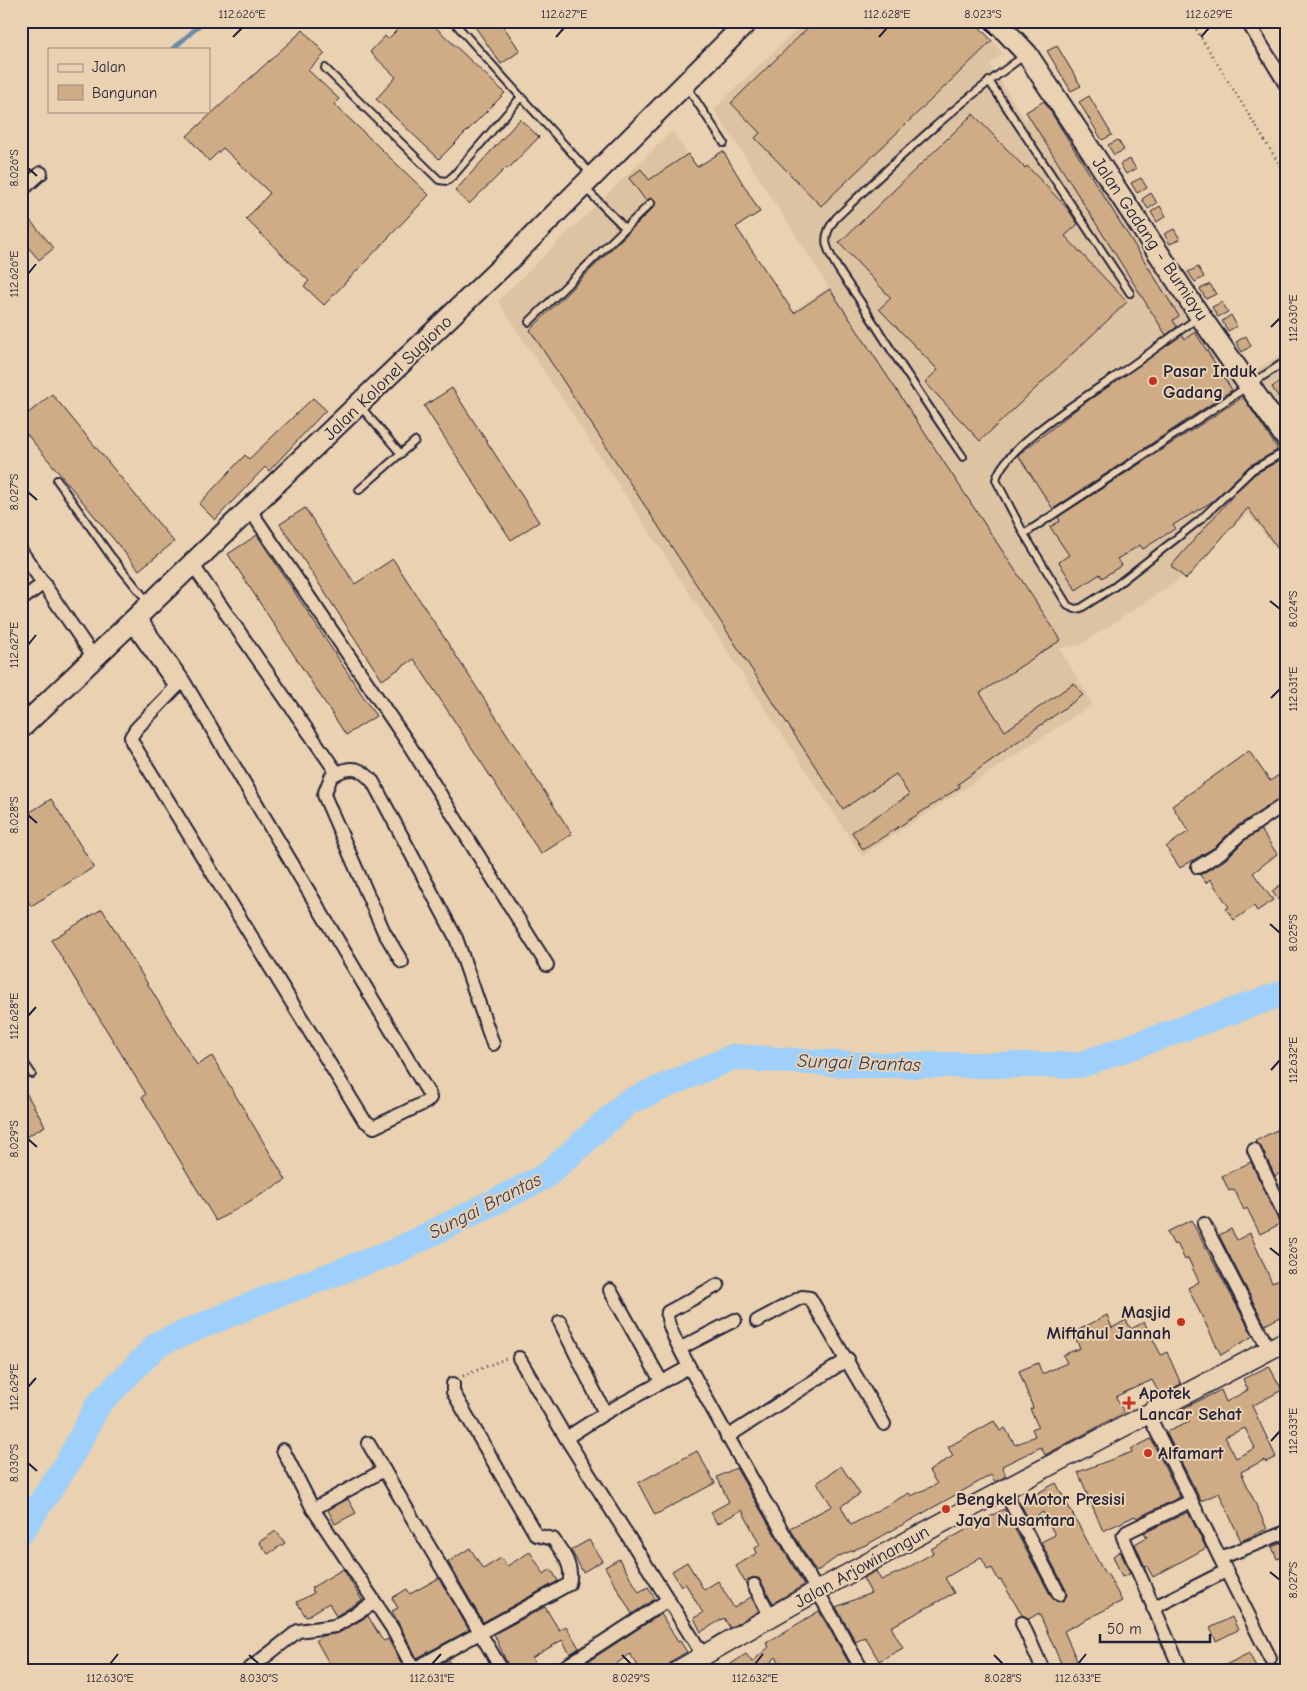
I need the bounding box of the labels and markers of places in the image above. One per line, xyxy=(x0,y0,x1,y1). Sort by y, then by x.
place label: Pasar Induk Gadang xyxy=(1163,361,1257,403)
marker: Pasar Induk Gadang xyxy=(1147,375,1159,387)
place label: Masjid Miftahul Jannah xyxy=(1046,1302,1171,1344)
marker: Masjid Miftahul Jannah xyxy=(1175,1316,1187,1328)
place label: Apotek Lancar Sehat xyxy=(1139,1383,1243,1425)
marker: Apotek Lancar Sehat xyxy=(1123,1397,1135,1409)
place label: Alfamart xyxy=(1158,1443,1224,1464)
marker: Alfamart xyxy=(1142,1447,1154,1459)
place label: Bengkel Motor Presisi Jaya Nusantara xyxy=(956,1489,1125,1531)
marker: Bengkel Motor Presisi Jaya Nusantara xyxy=(940,1503,952,1515)

